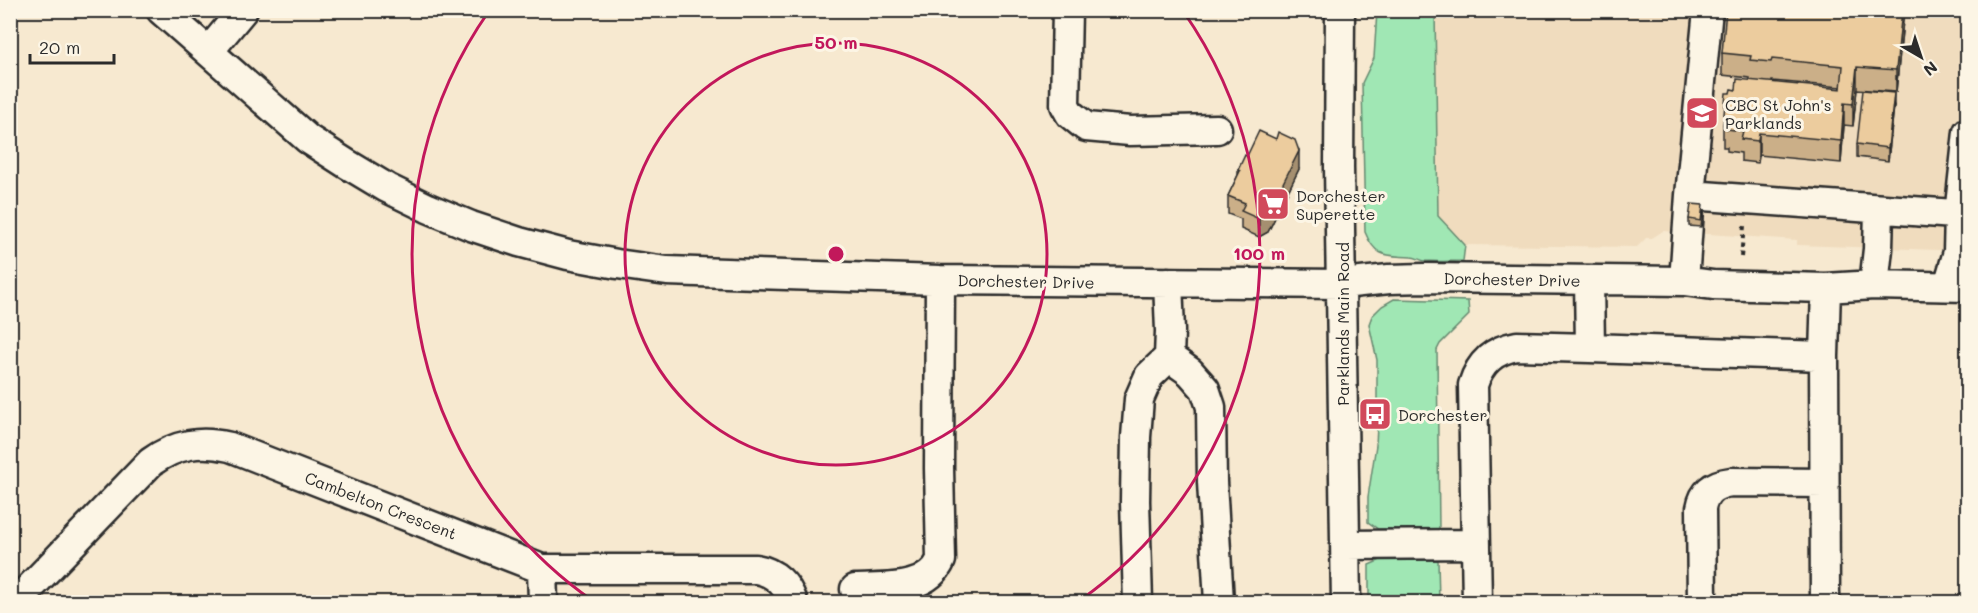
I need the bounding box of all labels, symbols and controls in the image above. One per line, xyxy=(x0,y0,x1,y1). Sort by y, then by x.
scale bar xyxy=(30,27,114,65)
north arrow xyxy=(1891,27,1951,87)
text: 50 m xyxy=(815,30,857,54)
text: 20 m xyxy=(39,35,80,59)
text: N xyxy=(1919,57,1942,81)
place label: CBC St John's Parklands xyxy=(1725,94,1832,133)
school or university icon: CBC St John's Parklands xyxy=(1684,95,1720,131)
place label: Dorchester Superette xyxy=(1296,185,1386,224)
supermarket icon: Dorchester Superette xyxy=(1255,186,1291,222)
text: 100 m xyxy=(1233,241,1285,265)
street label: Parklands Main Road xyxy=(1332,242,1353,406)
centre of rings xyxy=(826,244,846,264)
street label: Dorchester Drive xyxy=(1443,267,1581,291)
street label: Dorchester Drive xyxy=(957,269,1095,293)
bus stop icon: Dorchester xyxy=(1357,396,1393,432)
place label: Dorchester xyxy=(1398,404,1488,425)
street label: Cambelton Crescent xyxy=(302,466,460,544)

